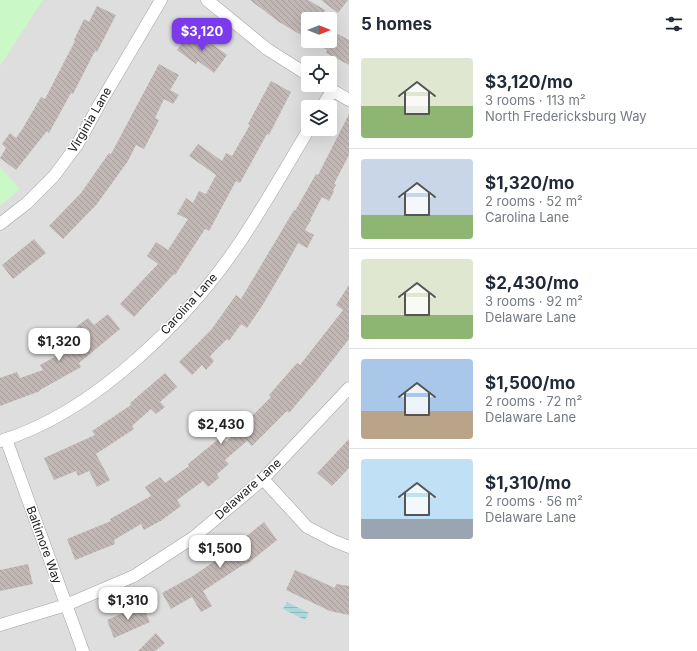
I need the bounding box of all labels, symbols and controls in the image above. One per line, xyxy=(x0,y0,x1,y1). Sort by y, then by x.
north arrow xyxy=(301,12,337,48)
map controls xyxy=(301,12,337,136)
icon: filters xyxy=(663,13,685,35)
text: 5 homes xyxy=(361,14,432,34)
pin: $3,120 xyxy=(169,18,235,52)
text: $3,120 xyxy=(181,23,223,39)
button: locate xyxy=(301,56,337,92)
text: $3,120/mo xyxy=(485,72,573,92)
icon: home xyxy=(393,74,441,122)
street label: Virginia Lane xyxy=(65,84,114,155)
text: 3 rooms · 113 m² xyxy=(485,92,586,108)
button: layers xyxy=(301,100,337,136)
text: North Fredericksburg Way xyxy=(485,108,647,124)
text: $1,320/mo xyxy=(485,173,574,193)
icon: home xyxy=(393,175,441,223)
text: 2 rooms · 52 m² xyxy=(485,193,583,209)
text: Carolina Lane xyxy=(485,209,569,225)
street label: Carolina Lane xyxy=(157,270,220,338)
text: $2,430/mo xyxy=(485,273,579,293)
icon: home xyxy=(393,275,441,323)
text: 3 rooms · 92 m² xyxy=(485,293,583,309)
text: Delaware Lane xyxy=(485,309,576,325)
pin: $1,320 xyxy=(26,328,92,362)
text: $1,320 xyxy=(37,333,81,349)
text: $1,500/mo xyxy=(485,373,575,393)
icon: home xyxy=(393,375,441,423)
text: 2 rooms · 72 m² xyxy=(485,393,582,409)
text: Delaware Lane xyxy=(485,409,576,425)
pin: $2,430 xyxy=(188,411,254,445)
text: $2,430 xyxy=(198,416,245,432)
street label: Delaware Lane xyxy=(211,455,284,522)
text: $1,310/mo xyxy=(485,473,571,493)
icon: home xyxy=(393,475,441,523)
text: 2 rooms · 56 m² xyxy=(485,493,583,509)
street label: Baltimore Way xyxy=(23,504,66,586)
text: Delaware Lane xyxy=(485,509,576,525)
pin: $1,500 xyxy=(187,535,253,569)
text: $1,500 xyxy=(198,540,242,556)
pin: $1,310 xyxy=(95,587,161,621)
text: $1,310 xyxy=(108,592,148,608)

